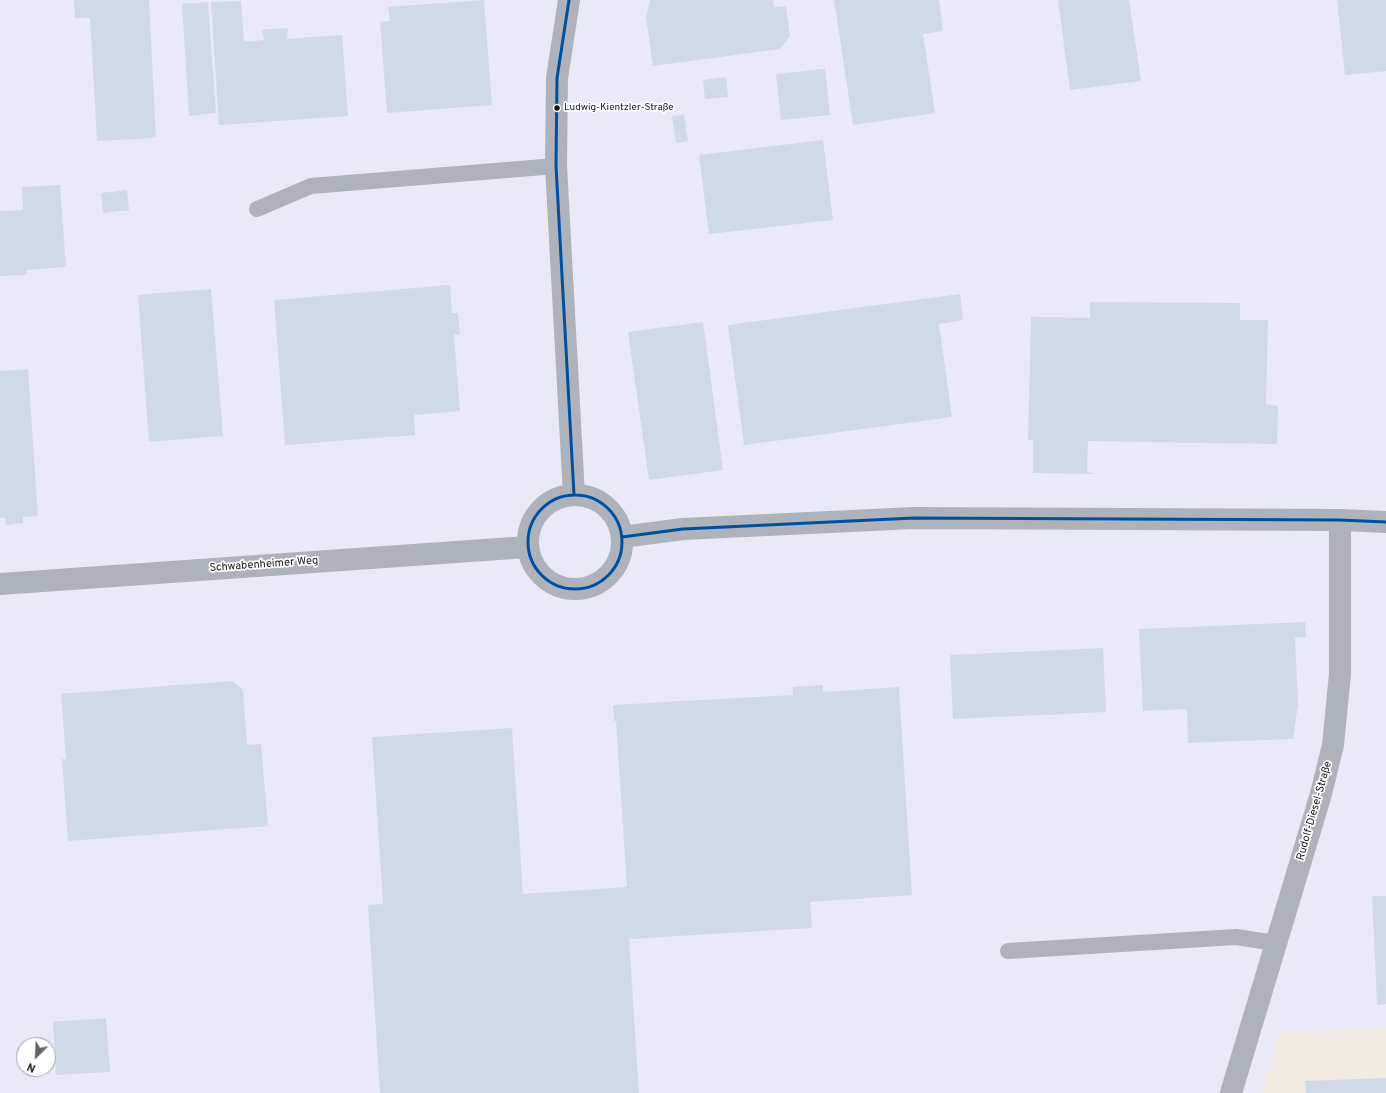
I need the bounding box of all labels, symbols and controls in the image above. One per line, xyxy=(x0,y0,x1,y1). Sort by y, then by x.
place label: Ludwig-Kientzler-Straße xyxy=(564,102,674,114)
marker: Ludwig-Kientzler-Straße xyxy=(552,103,562,113)
street label: Schwabenheimer Weg xyxy=(209,555,319,575)
street label: Rudolf-Diesel-Straße xyxy=(1295,760,1335,862)
north arrow xyxy=(16,1037,56,1077)
text: N xyxy=(25,1059,38,1075)

